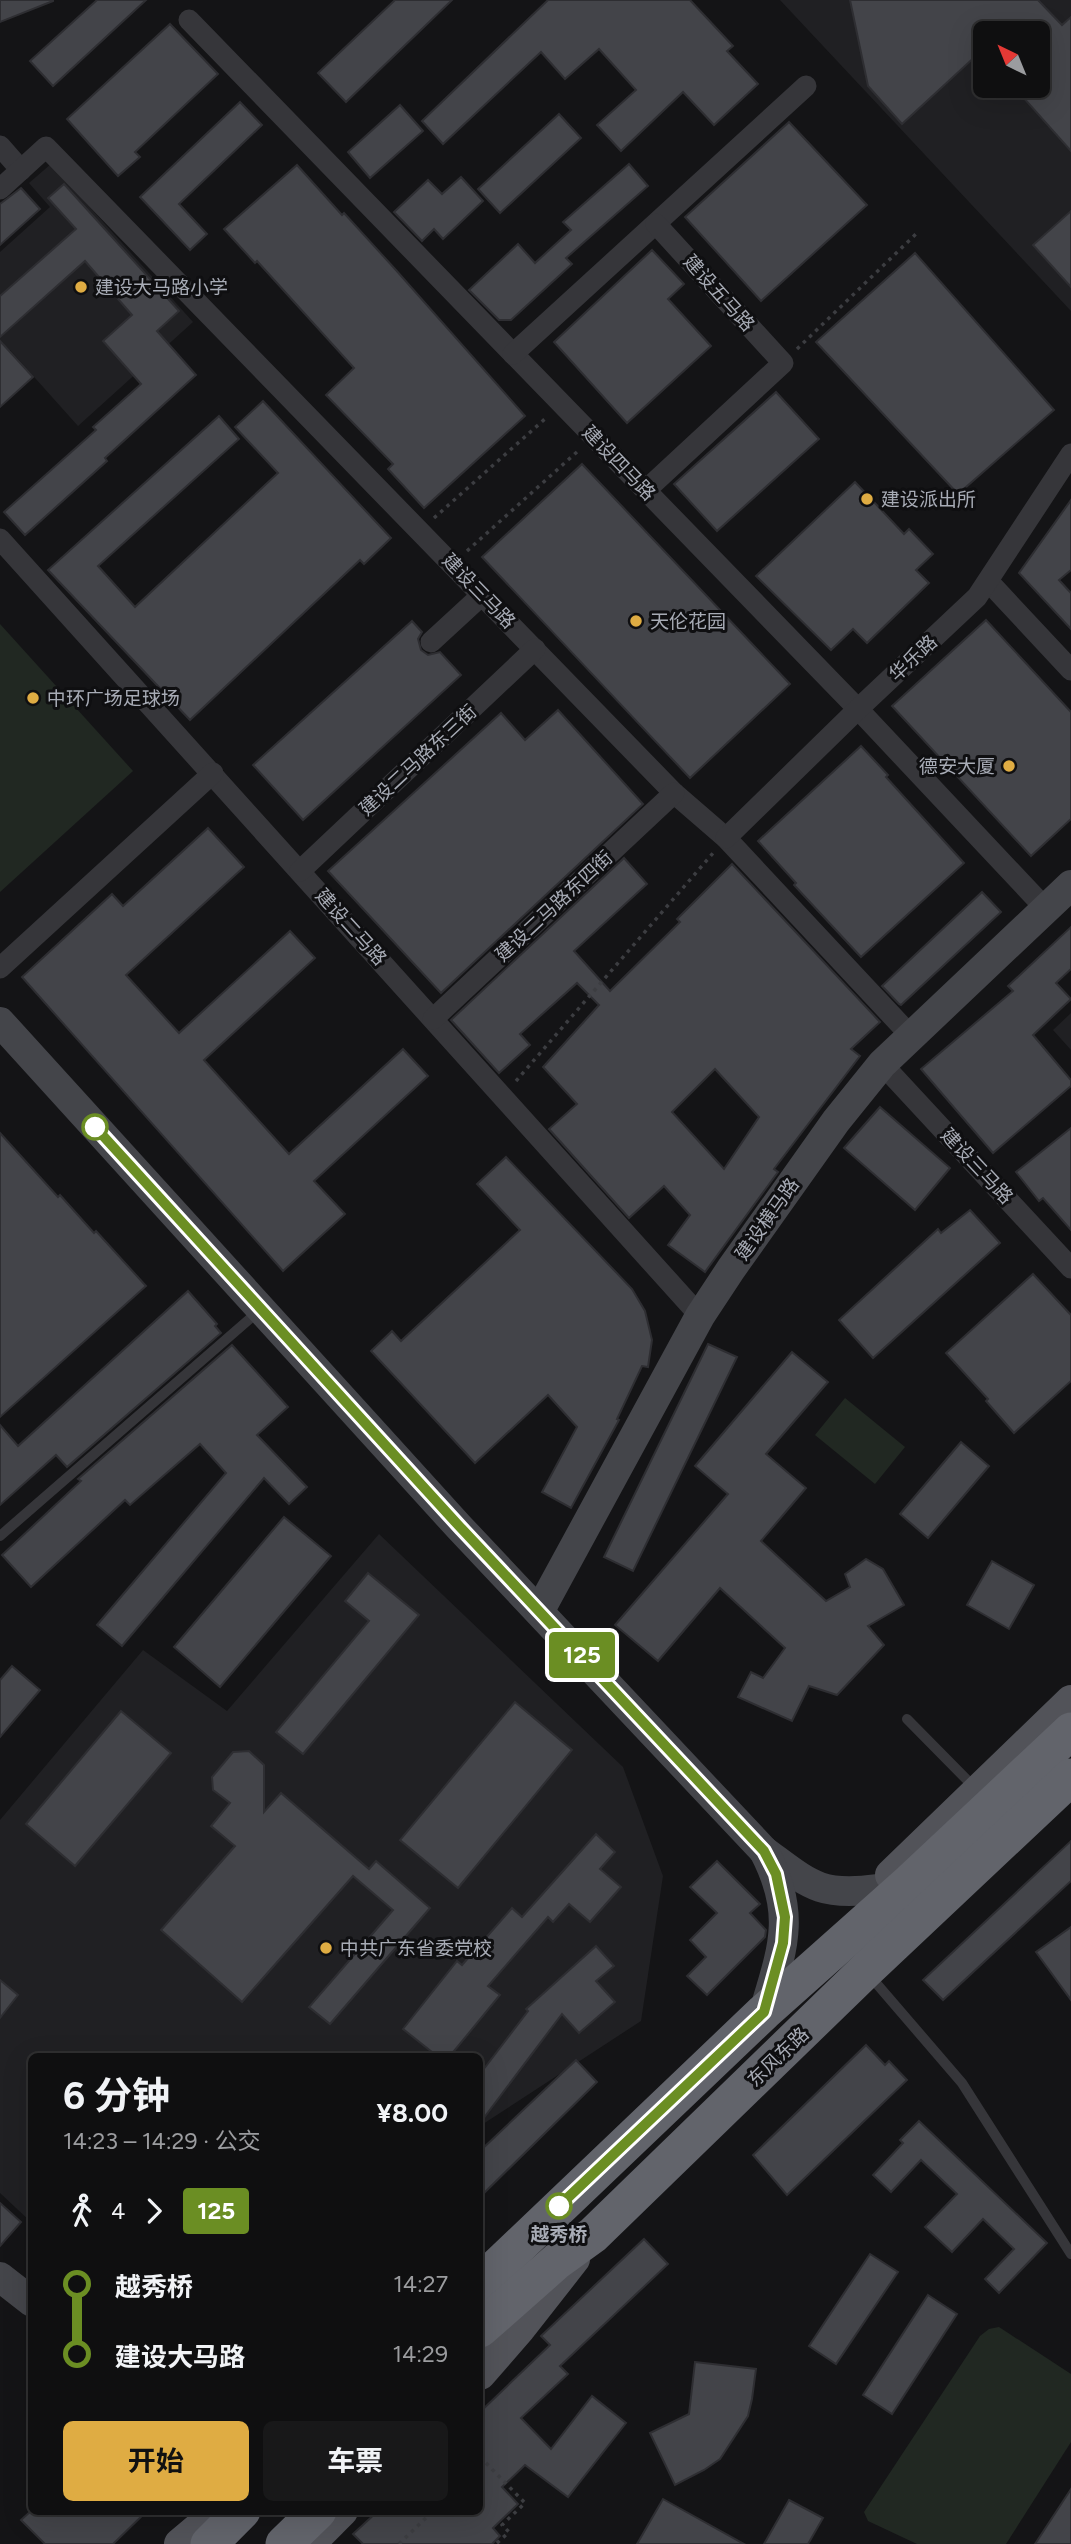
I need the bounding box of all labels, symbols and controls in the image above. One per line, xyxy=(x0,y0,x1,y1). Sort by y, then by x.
north arrow xyxy=(973,21,1050,98)
map controls xyxy=(973,21,1050,98)
street label: 建设五马路 xyxy=(679,250,759,336)
place label: 建设大马路小学 xyxy=(95,276,228,299)
marker: 建设大马路小学 xyxy=(73,279,89,295)
street label: 建设四马路 xyxy=(578,421,660,505)
place label: 建设派出所 xyxy=(881,488,976,511)
marker: 建设派出所 xyxy=(859,491,875,507)
street label: 建设三马路 xyxy=(438,549,520,633)
place label: 天伦花园 xyxy=(650,610,726,633)
marker: 天伦花园 xyxy=(628,613,644,629)
street label: 华乐路 xyxy=(884,630,942,686)
place label: 中环广场足球场 xyxy=(47,687,180,710)
marker: 中环广场足球场 xyxy=(25,690,41,706)
street label: 建设二马路东三街 xyxy=(355,700,481,820)
place label: 德安大厦 xyxy=(919,755,995,778)
marker: 德安大厦 xyxy=(1001,758,1017,774)
street label: 建设二马路东四街 xyxy=(491,846,617,966)
street label: 建设二马路 xyxy=(311,884,391,970)
unlabelled marker xyxy=(82,1114,108,1140)
street label: 建设三马路 xyxy=(936,1123,1018,1209)
street label: 建设横马路 xyxy=(730,1173,804,1265)
line badge: 125 xyxy=(542,1632,622,1678)
text: 125 xyxy=(563,1640,601,1669)
place label: 中共广东省委党校 xyxy=(340,1937,492,1960)
marker: 中共广东省委党校 xyxy=(318,1940,334,1956)
street label: 东风东路 xyxy=(743,2022,813,2092)
text: 6 分钟 xyxy=(63,2073,170,2119)
text: ¥8.00 xyxy=(376,2097,448,2129)
text: 14:23 – 14:29 · 公交 xyxy=(63,2127,261,2155)
icon: walk xyxy=(63,2192,101,2230)
icon: forward xyxy=(135,2192,173,2230)
marker: 越秀桥 xyxy=(546,2193,572,2219)
text: 125 xyxy=(197,2196,235,2225)
text: 4 xyxy=(111,2197,125,2225)
place label: 越秀桥 xyxy=(530,2223,588,2246)
text: 14:27 xyxy=(393,2270,448,2298)
text: 越秀桥 xyxy=(115,2271,193,2303)
text: 14:29 xyxy=(393,2340,448,2368)
text: 建设大马路 xyxy=(115,2341,245,2373)
button: 开始 xyxy=(63,2421,249,2501)
button: 车票 xyxy=(263,2421,448,2501)

